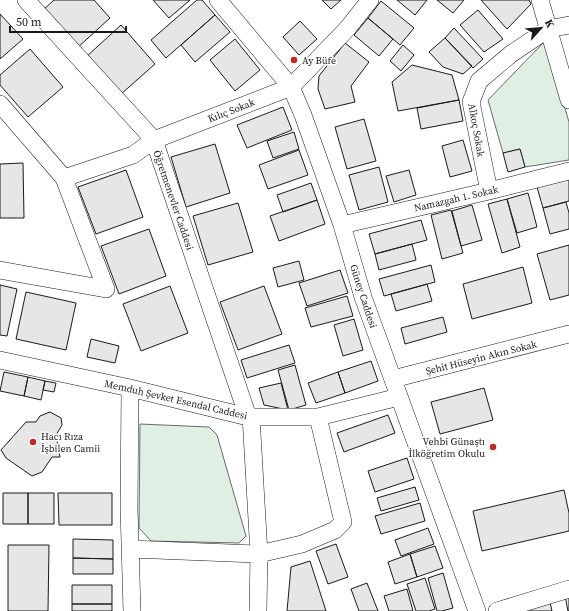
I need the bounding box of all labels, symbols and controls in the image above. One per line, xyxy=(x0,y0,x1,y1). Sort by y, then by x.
scale bar xyxy=(10,8,126,34)
north arrow xyxy=(521,8,561,48)
text: 50 m xyxy=(16,14,42,30)
text: K xyxy=(541,17,558,31)
place label: Ay Büfe xyxy=(302,54,336,67)
marker: Ay Büfe xyxy=(289,55,299,65)
street label: Kılıç Sokak xyxy=(206,95,257,125)
street label: Alkoç Sokak xyxy=(465,102,488,158)
street label: Öğretmenevler Caddesi xyxy=(150,149,197,252)
street label: Namazgah 1. Sokak xyxy=(413,182,500,215)
street label: Güney Caddesi xyxy=(347,263,380,330)
street label: Şehit Hüseyin Akın Sokak xyxy=(424,337,539,378)
street label: Memduh Şevket Esendal Caddesi xyxy=(103,377,249,422)
place label: Hacı Rıza İşbilen Camii xyxy=(41,430,100,455)
place label: Vehbi Günaştı İlköğretim Okulu xyxy=(408,435,485,460)
marker: Hacı Rıza İşbilen Camii xyxy=(28,437,38,447)
marker: Vehbi Günaştı İlköğretim Okulu xyxy=(488,442,498,452)

